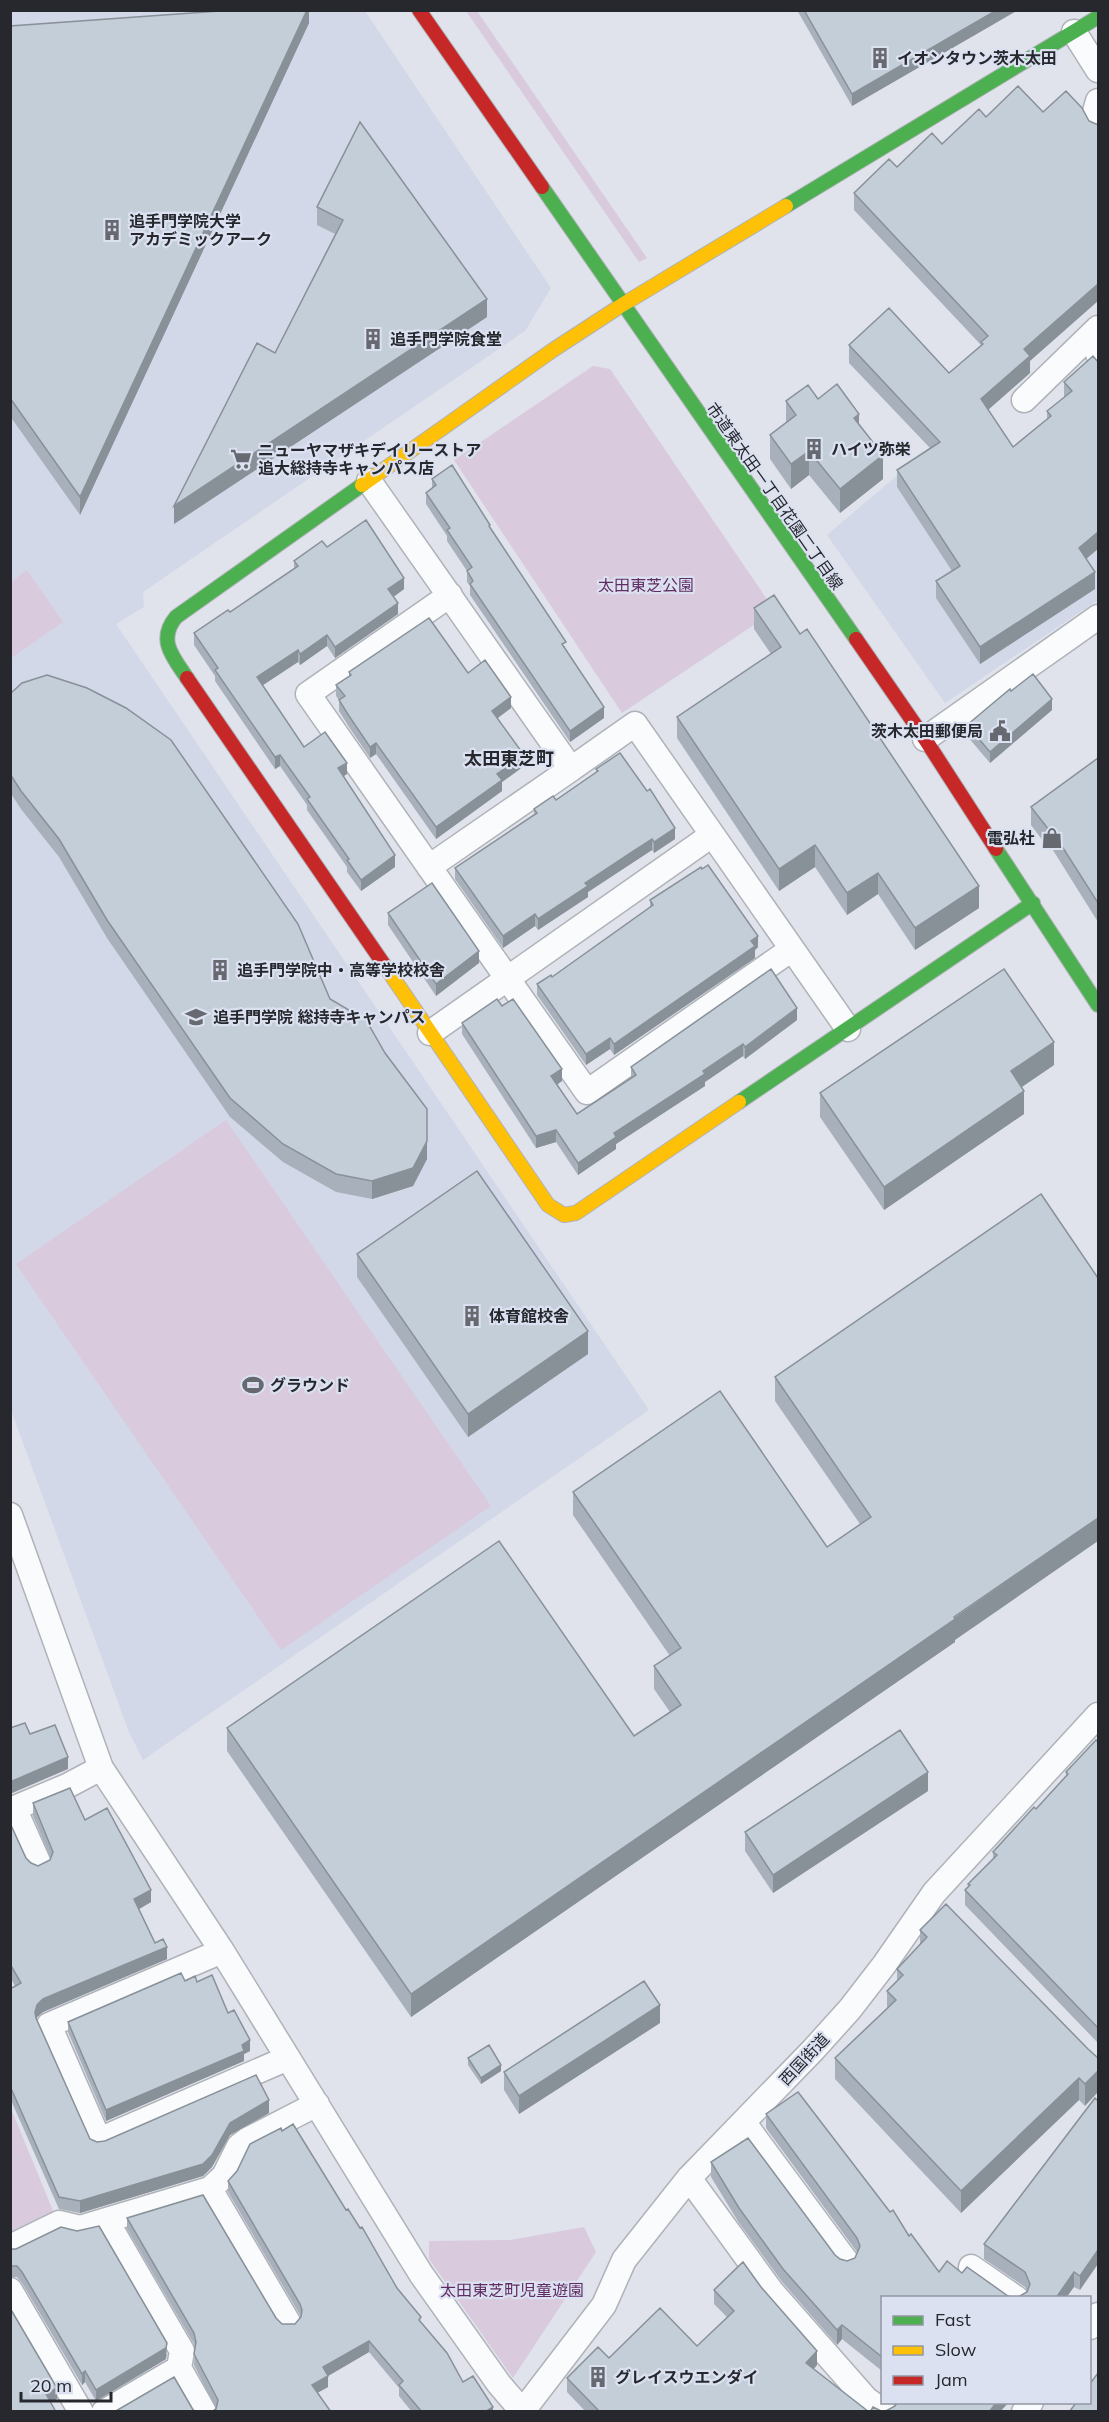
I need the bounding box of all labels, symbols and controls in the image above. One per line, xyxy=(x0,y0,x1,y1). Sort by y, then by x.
building icon: イオンタウン茨木太田 xyxy=(868,46,892,70)
place label: イオンタウン茨木太田 xyxy=(897,48,1057,68)
place label: 追手門学院大学 アカデミックアーク xyxy=(129,211,272,249)
building icon: 追手門学院大学 アカデミックアーク xyxy=(100,218,124,242)
building icon: 追手門学院食堂 xyxy=(361,327,385,351)
place label: 追手門学院食堂 xyxy=(390,329,502,349)
street label: 市道東太田一丁目花園二丁目線 xyxy=(703,399,847,593)
building icon: ハイツ弥栄 xyxy=(802,437,826,461)
place label: ハイツ弥栄 xyxy=(831,439,911,459)
place label: ニューヤマザキデイリーストア 追大総持寺キャンパス店 xyxy=(258,440,481,478)
supermarket icon: ニューヤマザキデイリーストア 追大総持寺キャンパス店 xyxy=(229,447,253,471)
park label: 太田東芝公園 xyxy=(598,575,694,595)
public building icon: 茨木太田郵便局 xyxy=(988,719,1012,743)
place label: 茨木太田郵便局 xyxy=(871,721,983,741)
district label: 太田東芝町 xyxy=(464,747,554,770)
shop icon: 電弘社 xyxy=(1040,826,1064,850)
place label: 電弘社 xyxy=(987,828,1035,848)
building icon: 追手門学院中・高等学校校舎 xyxy=(208,958,232,982)
place label: 追手門学院中・高等学校校舎 xyxy=(237,960,445,980)
school or university icon: 追手門学院 総持寺キャンパス xyxy=(184,1005,208,1029)
place label: 追手門学院 総持寺キャンパス xyxy=(213,1007,425,1027)
building icon: 体育館校舎 xyxy=(460,1304,484,1328)
place label: 体育館校舎 xyxy=(489,1306,569,1326)
sports icon: グラウンド xyxy=(241,1373,265,1397)
place label: グラウンド xyxy=(270,1375,350,1395)
street label: 西国街道 xyxy=(775,2029,833,2089)
park label: 太田東芝町児童遊園 xyxy=(440,2280,584,2300)
legend xyxy=(881,2296,1091,2404)
text: Fast xyxy=(935,2308,971,2331)
text: Slow xyxy=(935,2338,977,2361)
scale bar xyxy=(21,2365,111,2403)
building icon: グレイスウエンダイ xyxy=(586,2365,610,2389)
place label: グレイスウエンダイ xyxy=(615,2367,759,2387)
text: Jam xyxy=(935,2368,968,2391)
text: 20 m xyxy=(30,2374,72,2397)

